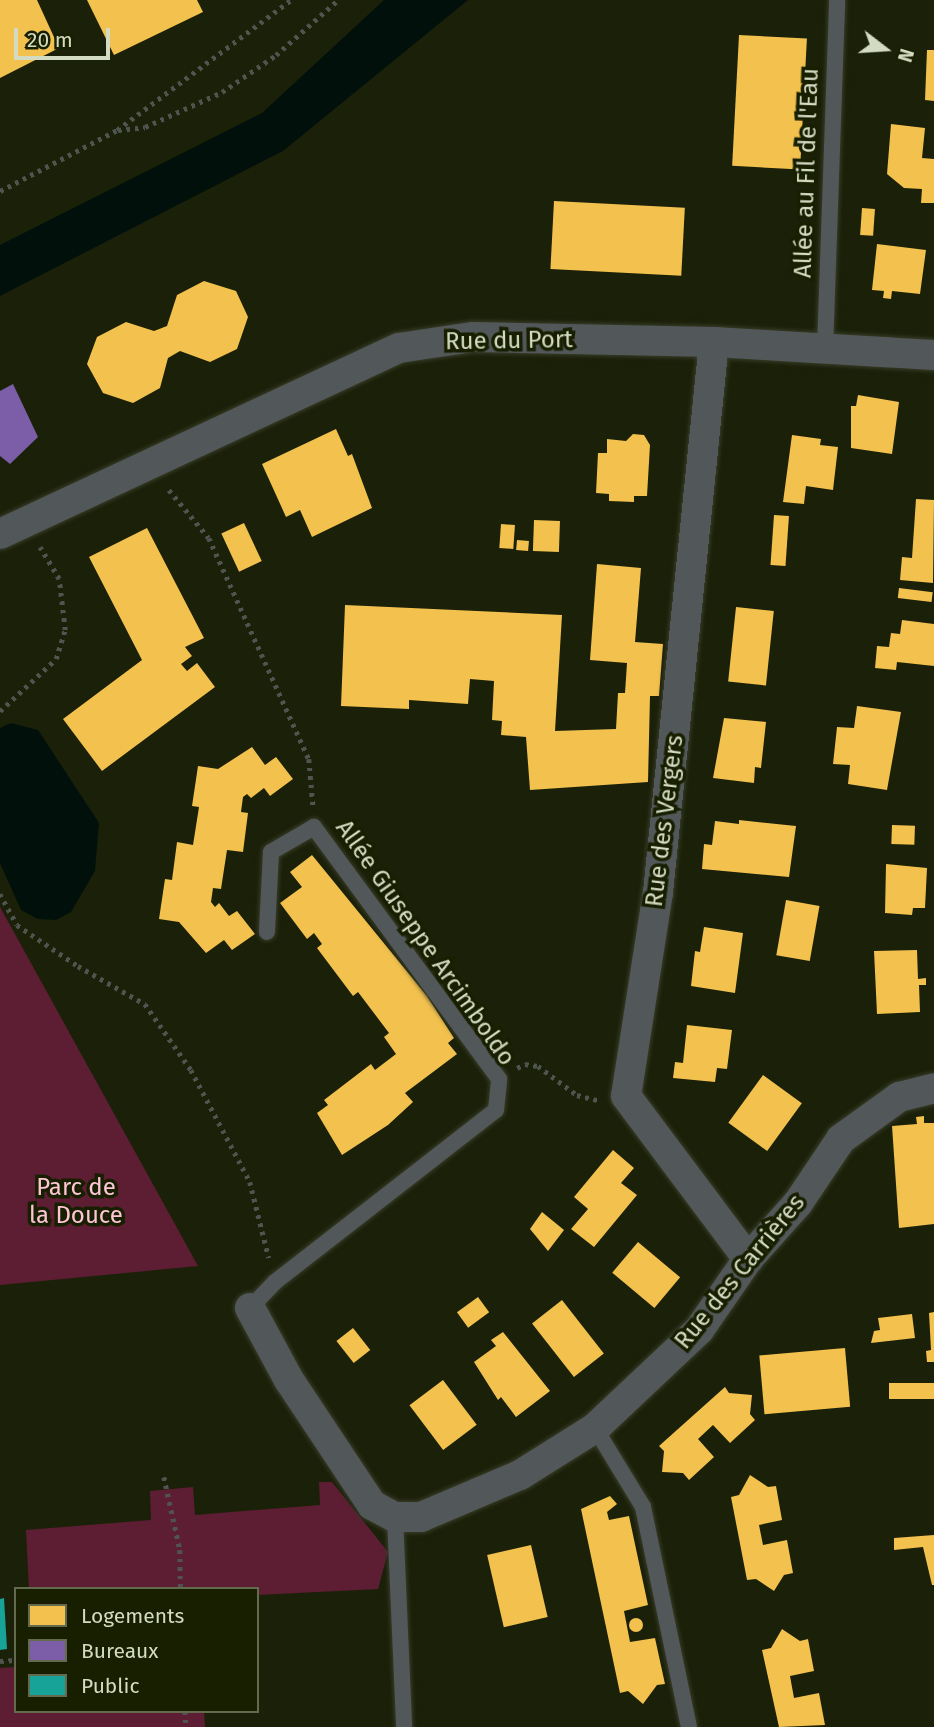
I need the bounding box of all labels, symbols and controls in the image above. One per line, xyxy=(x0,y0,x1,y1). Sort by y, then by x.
scale bar xyxy=(18,14,114,58)
north arrow xyxy=(850,14,920,84)
text: 20 m xyxy=(27,27,73,53)
text: N xyxy=(893,46,918,65)
street label: Allée au Fil de l'Eau xyxy=(789,68,825,278)
street label: Rue du Port xyxy=(445,325,573,357)
street label: Rue des Vergers xyxy=(640,733,690,909)
street label: Allée Giuseppe Arcimboldo xyxy=(329,815,521,1071)
park label: Parc de la Douce xyxy=(29,1174,123,1230)
street label: Rue des Carrières xyxy=(669,1189,811,1355)
legend xyxy=(14,1587,259,1713)
text: Logements xyxy=(81,1603,184,1629)
text: Bureaux xyxy=(81,1638,159,1664)
text: Public xyxy=(81,1673,139,1699)

